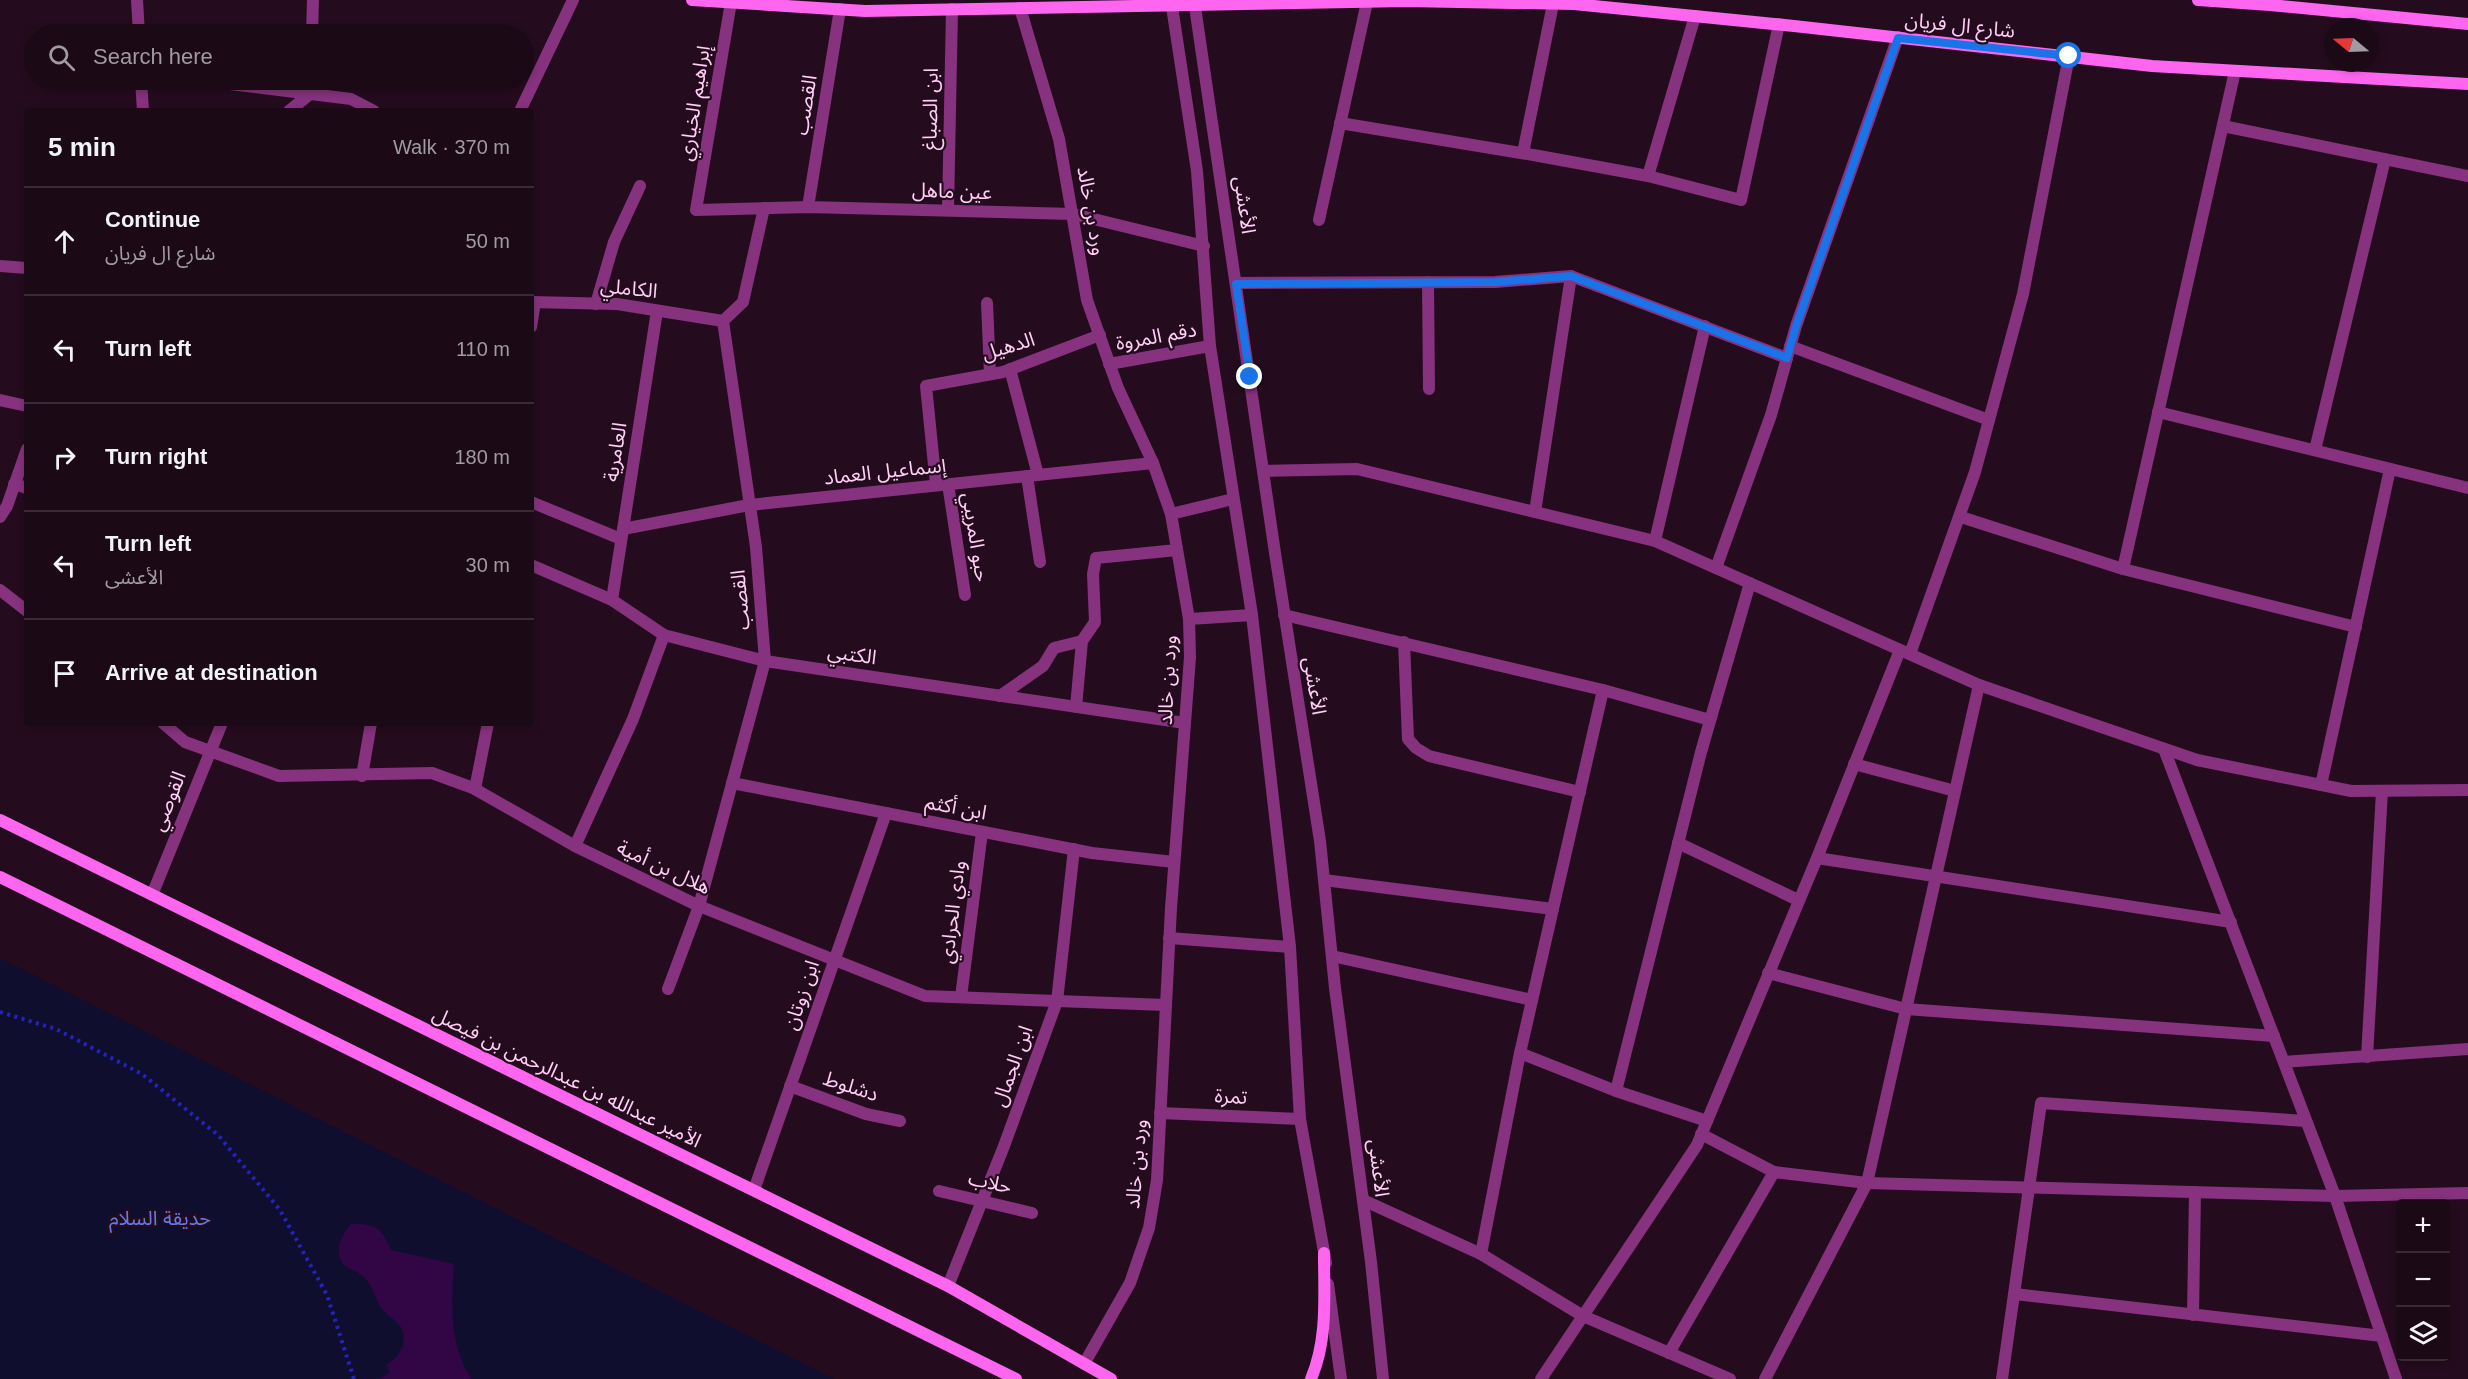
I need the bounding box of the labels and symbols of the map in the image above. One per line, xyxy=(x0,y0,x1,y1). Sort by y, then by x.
street label: شارع ال فريان xyxy=(1903,8,2016,46)
north arrow xyxy=(2324,18,2378,72)
route start xyxy=(2055,42,2081,68)
street label: إبراهيم الخياري xyxy=(674,43,719,163)
street label: ابن الصباغ xyxy=(918,68,946,150)
street label: القصب xyxy=(789,73,821,137)
street label: ورد بن خالد xyxy=(1072,165,1111,257)
street label: الأعشى xyxy=(1229,175,1260,235)
street label: عين ماهل xyxy=(912,179,992,204)
street label: الكاملي xyxy=(599,274,659,307)
street label: دقم المروة xyxy=(1114,318,1199,358)
street label: الدهيل xyxy=(979,328,1037,365)
route end xyxy=(1236,363,1262,389)
street label: العامرية xyxy=(599,421,632,483)
street label: إسماعيل العماد xyxy=(823,454,948,490)
street label: حبو المريبي xyxy=(954,491,994,584)
street label: القصب xyxy=(726,569,754,631)
street label: ورد بن خالد xyxy=(1154,635,1181,725)
street label: الكتبي xyxy=(825,640,878,673)
street label: الأعشى xyxy=(1299,656,1330,717)
street label: القوصي xyxy=(146,768,194,836)
street label: ابن أكثم xyxy=(923,790,989,828)
street label: هلال بن أمية xyxy=(613,835,715,899)
street label: وادي الحرادي xyxy=(935,859,974,965)
street label: ابن زوتان xyxy=(779,957,824,1033)
street label: الأمير عبدالله بن عبدالرحمن بن فيصل xyxy=(429,1002,705,1153)
street label: ابن الجمال xyxy=(987,1023,1038,1110)
street label: دشلوط xyxy=(820,1067,881,1106)
street label: تمرة xyxy=(1214,1084,1248,1109)
street label: ورد بن خالد xyxy=(1121,1118,1152,1210)
street label: الأعشى xyxy=(1364,1138,1393,1198)
street label: حلاب xyxy=(966,1166,1014,1198)
park label: حديقة السلام xyxy=(109,1207,211,1233)

